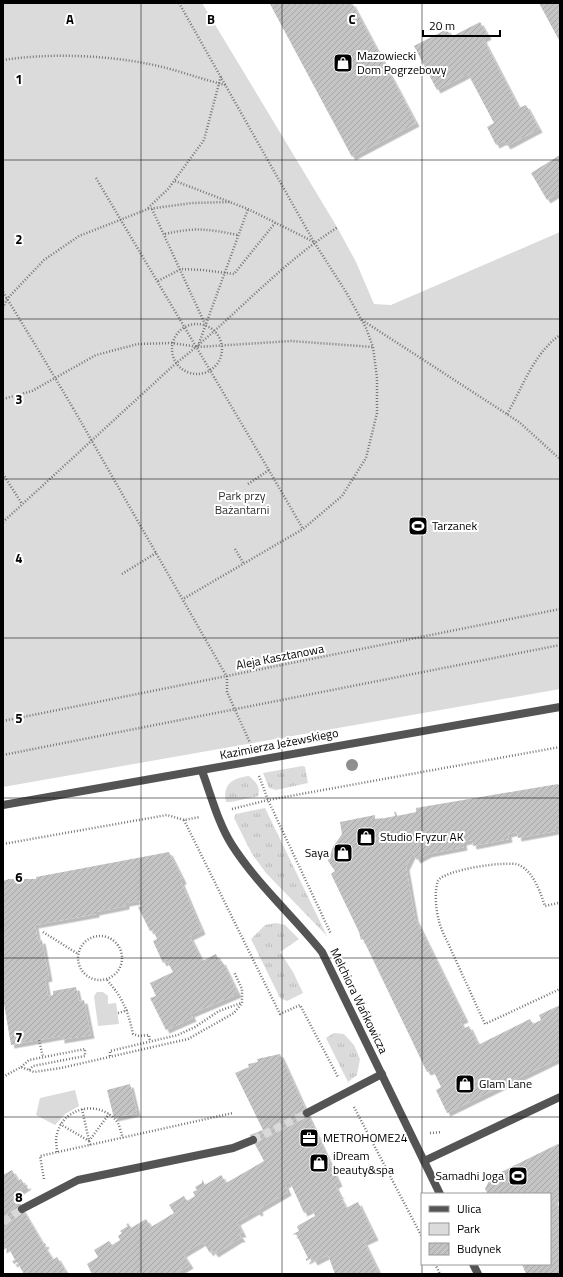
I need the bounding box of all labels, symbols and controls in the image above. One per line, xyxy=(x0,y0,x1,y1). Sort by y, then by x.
text: A xyxy=(66,9,74,29)
text: B xyxy=(207,9,215,29)
text: C xyxy=(348,9,356,29)
scale bar xyxy=(423,12,500,38)
text: 20 m xyxy=(429,16,455,35)
place label: Mazowiecki Dom Pogrzebowy xyxy=(357,46,447,79)
shop icon: Mazowiecki Dom Pogrzebowy xyxy=(332,52,354,74)
text: 1 xyxy=(15,69,23,89)
text: 2 xyxy=(15,229,23,249)
text: 3 xyxy=(15,389,23,409)
park label: Park przy Bażantarni xyxy=(215,486,269,519)
sports icon: Tarzanek xyxy=(407,515,429,537)
place label: Tarzanek xyxy=(432,516,477,535)
text: 4 xyxy=(15,548,23,568)
street label: Aleja Kasztanowa xyxy=(234,639,325,674)
text: 5 xyxy=(15,708,23,728)
street label: Kazimierza Jeżewskiego xyxy=(218,723,340,764)
shop icon: Studio Fryzur AK xyxy=(355,826,377,848)
place label: Studio Fryzur AK xyxy=(380,827,464,846)
shop icon: Saya xyxy=(332,842,354,864)
place label: Saya xyxy=(305,843,329,862)
text: 6 xyxy=(15,867,23,887)
street label: Melchiora Wańkowicza xyxy=(326,945,393,1057)
text: 7 xyxy=(15,1027,23,1047)
shop icon: Glam Lane xyxy=(454,1073,476,1095)
place label: Glam Lane xyxy=(479,1074,532,1093)
office icon: METROHOME24 xyxy=(298,1127,320,1149)
place label: METROHOME24 xyxy=(323,1128,408,1147)
place label: iDream beauty&spa xyxy=(333,1146,394,1179)
shop icon: iDream beauty&spa xyxy=(308,1152,330,1174)
sports icon: Samadhi Joga xyxy=(507,1165,529,1187)
place label: Samadhi Joga xyxy=(435,1166,504,1185)
text: 8 xyxy=(15,1187,23,1207)
legend xyxy=(421,1193,551,1265)
text: Ulica xyxy=(457,1199,481,1218)
text: Park xyxy=(457,1219,480,1238)
text: Budynek xyxy=(457,1239,501,1258)

